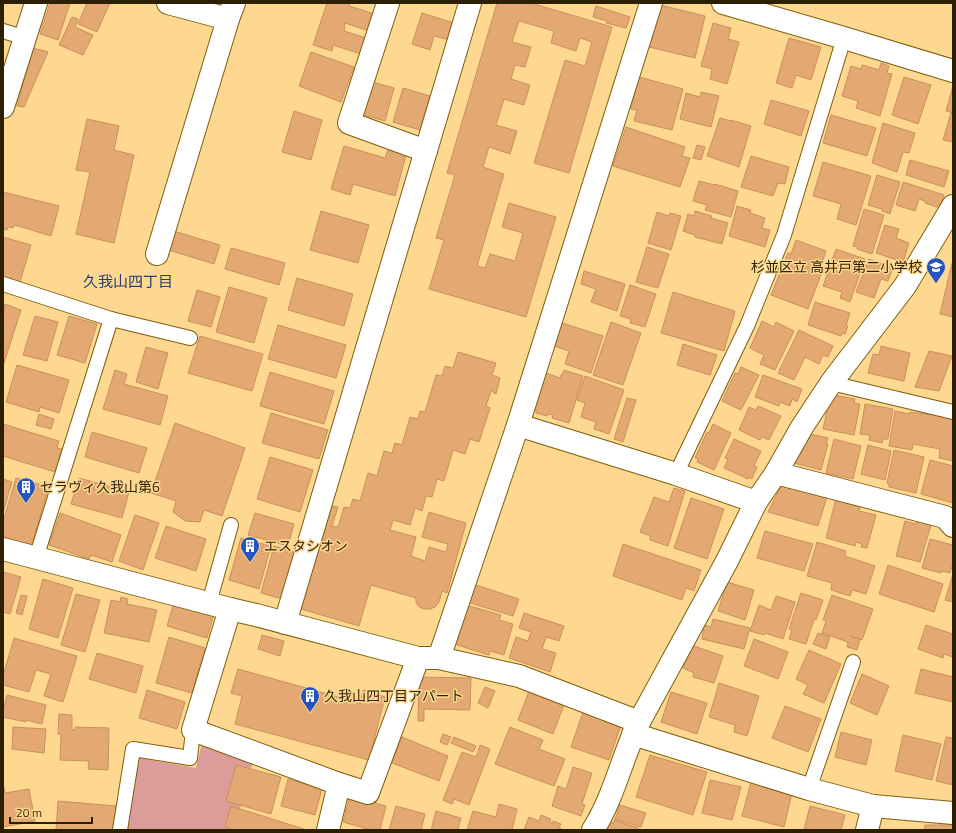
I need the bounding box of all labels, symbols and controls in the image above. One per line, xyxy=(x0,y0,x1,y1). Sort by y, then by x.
place label: 杉並区立 高井戸第二小学校 xyxy=(751,256,922,277)
school or university icon: 杉並区立 高井戸第二小学校 xyxy=(925,256,947,284)
district label: 久我山四丁目 xyxy=(83,270,173,293)
building icon: セラヴィ久我山第6 xyxy=(15,476,37,504)
place label: セラヴィ久我山第6 xyxy=(40,476,160,497)
building icon: エスタシオン xyxy=(239,535,261,563)
place label: エスタシオン xyxy=(264,535,348,556)
building icon: 久我山四丁目アパート xyxy=(299,685,321,713)
place label: 久我山四丁目アパート xyxy=(324,685,464,706)
scale bar xyxy=(10,799,92,825)
text: 20 m xyxy=(16,803,42,822)

